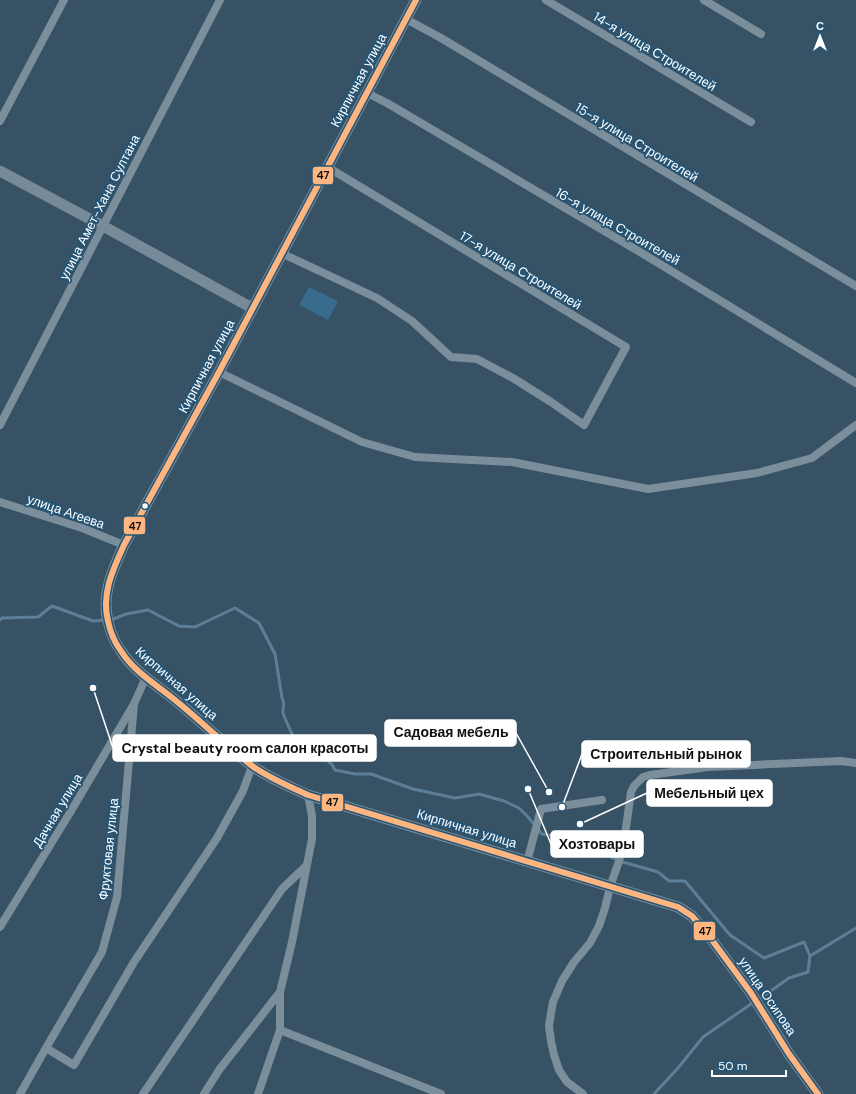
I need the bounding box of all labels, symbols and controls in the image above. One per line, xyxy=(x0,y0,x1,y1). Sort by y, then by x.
street label: 14-я улица Строителей xyxy=(590,8,719,95)
north arrow xyxy=(800,16,840,56)
text: С xyxy=(816,19,824,33)
street label: Кирпичная улица xyxy=(327,30,391,130)
street label: 15-я улица Строителей xyxy=(572,99,701,186)
street label: улица Амет-Хана Султана xyxy=(55,131,144,283)
line badge: 47 xyxy=(312,166,334,185)
text: 47 xyxy=(316,168,330,182)
street label: 16-я улица Строителей xyxy=(553,184,683,269)
street label: 17-я улица Строителей xyxy=(457,227,585,314)
street label: Кирпичная улица xyxy=(175,316,239,416)
street label: улица Агеева xyxy=(25,490,108,533)
unlabelled marker xyxy=(140,501,150,511)
line badge: 47 xyxy=(123,516,146,535)
text: 47 xyxy=(128,519,142,533)
street label: Кирпичная улица xyxy=(132,643,222,724)
callout: Садовая мебель xyxy=(385,720,516,746)
text: Садовая мебель xyxy=(393,723,509,741)
callout: Crystal beauty room салон красоты xyxy=(113,735,376,761)
text: Crystal beauty room салон красоты xyxy=(121,739,369,757)
callout: Строительный рынок xyxy=(582,741,750,767)
text: Строительный рынок xyxy=(590,745,743,763)
street label: Дачная улица xyxy=(29,770,87,850)
callout: Мебельный цех xyxy=(647,780,772,806)
text: Мебельный цех xyxy=(654,784,764,802)
line badge: 47 xyxy=(321,793,344,812)
text: 47 xyxy=(325,795,339,809)
street label: Фруктовая улица xyxy=(95,796,122,901)
street label: Кирпичная улица xyxy=(415,805,520,852)
callout: Хозтовары xyxy=(551,831,643,857)
text: Хозтовары xyxy=(559,835,635,853)
line badge: 47 xyxy=(693,921,716,941)
text: 47 xyxy=(698,924,712,938)
street label: улица Осипова xyxy=(735,954,801,1040)
scale bar xyxy=(712,1052,786,1078)
text: 50 m xyxy=(718,1058,747,1074)

